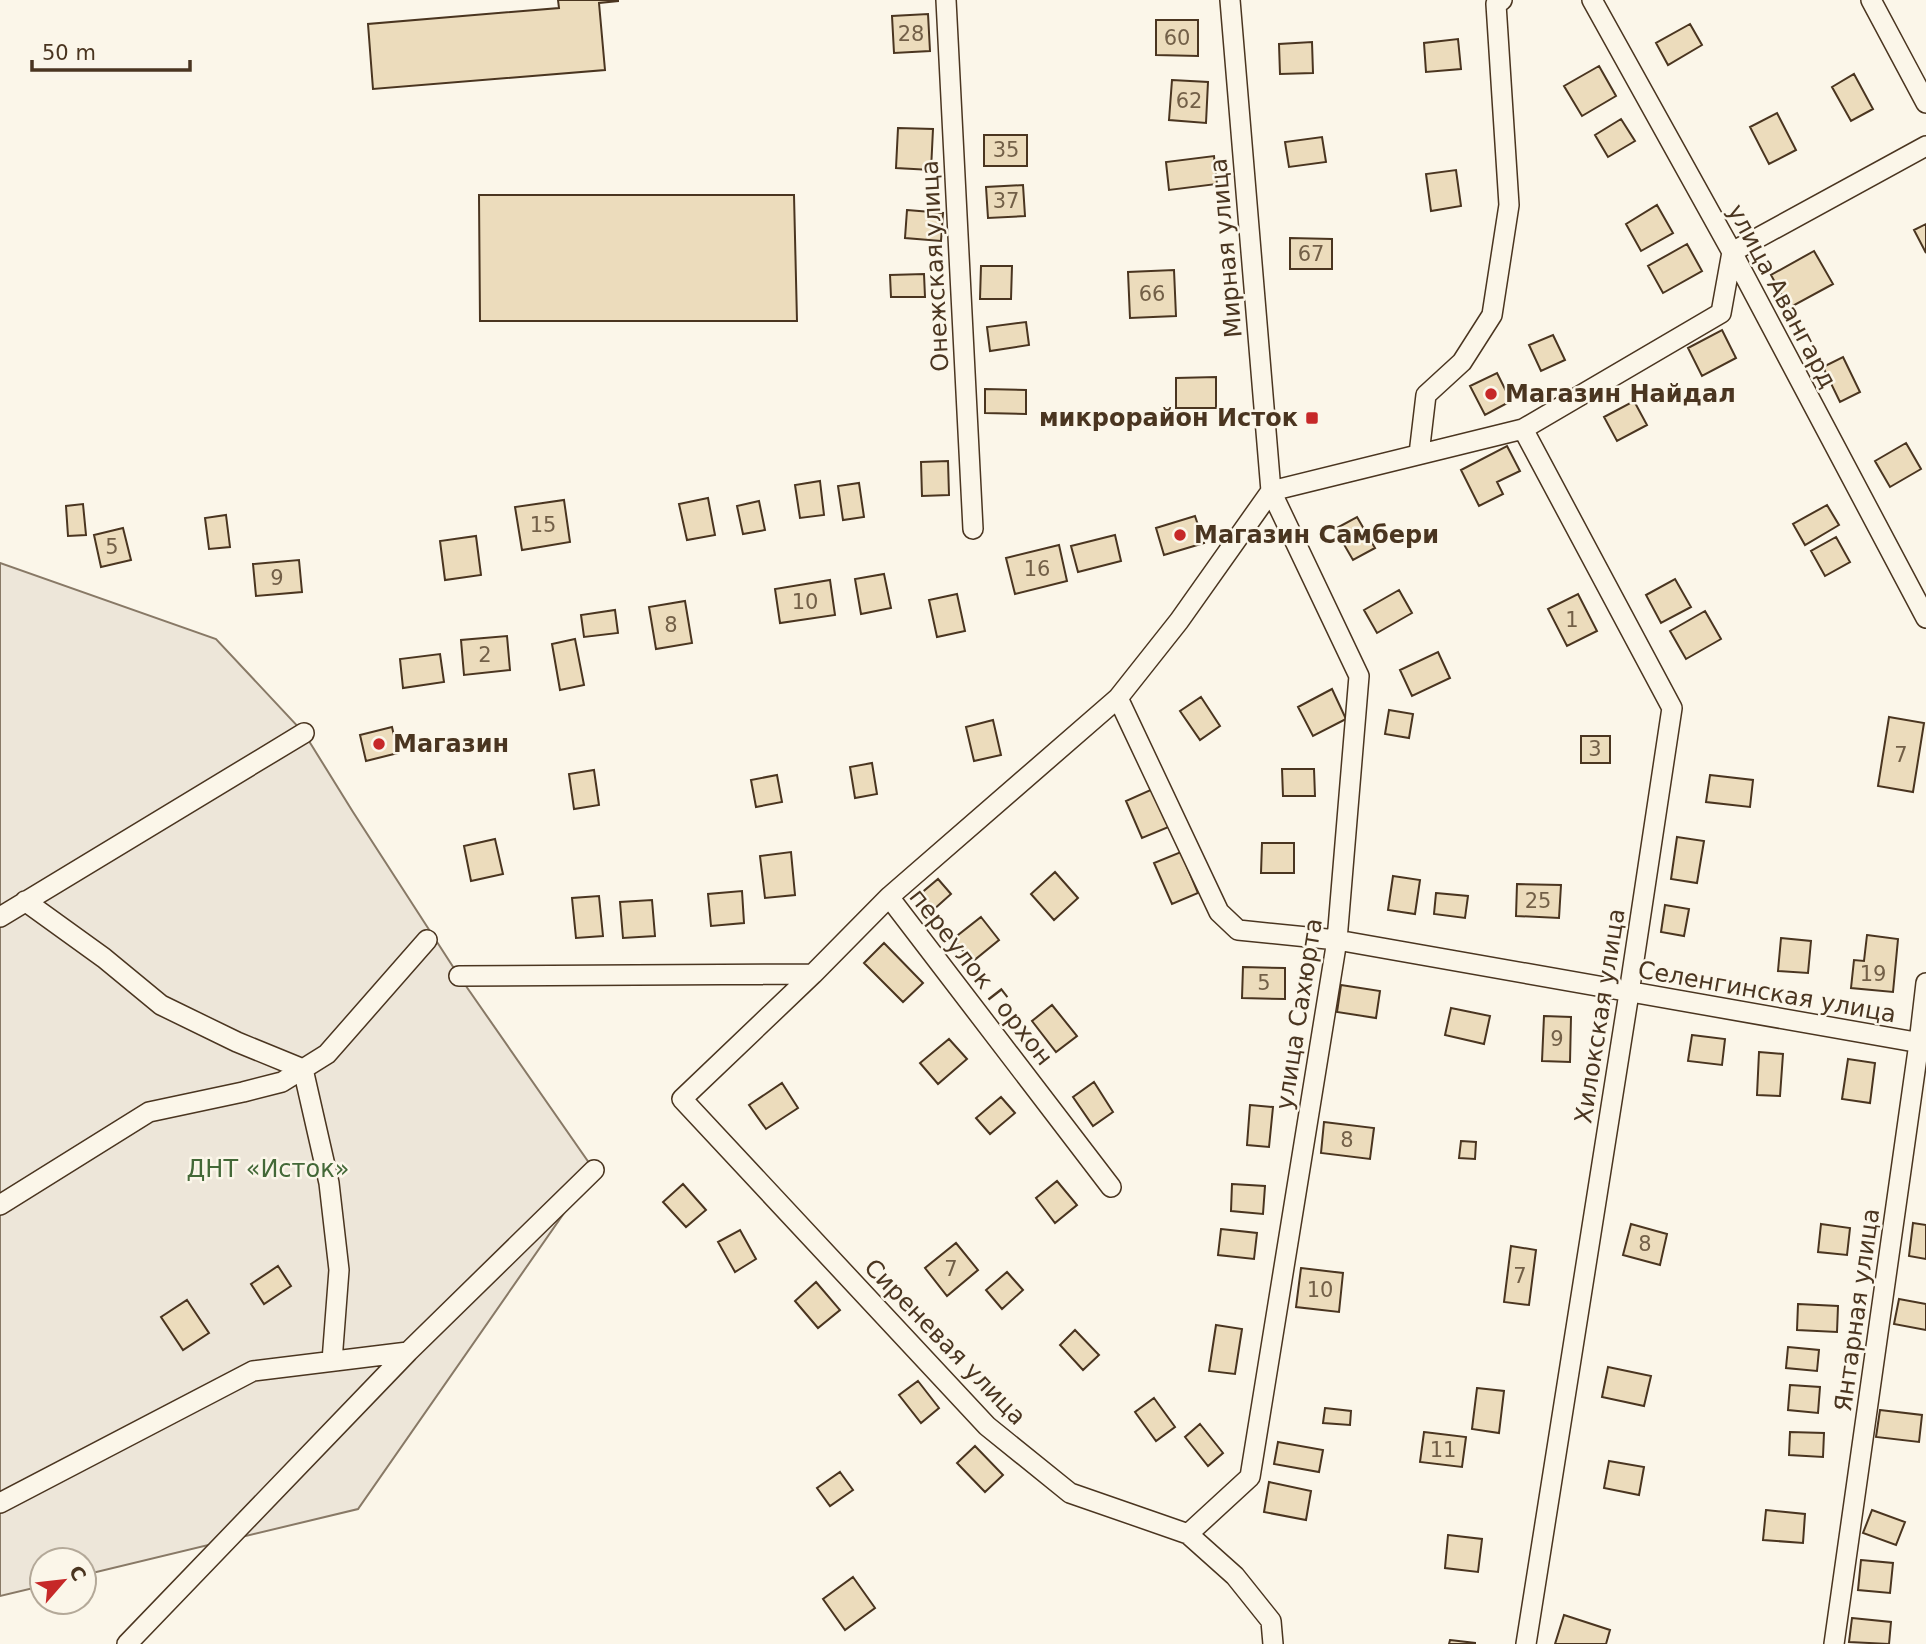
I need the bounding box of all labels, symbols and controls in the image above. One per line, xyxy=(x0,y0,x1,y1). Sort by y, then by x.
house number: 28 xyxy=(898,22,924,46)
house number: 60 xyxy=(1164,26,1190,50)
scale bar xyxy=(32,28,189,72)
text: 50 m xyxy=(42,41,96,65)
house number: 62 xyxy=(1176,89,1202,113)
house number: 35 xyxy=(993,138,1019,162)
street label: Мирная улица xyxy=(1204,157,1248,339)
street label: Онежская улица xyxy=(915,160,955,372)
house number: 37 xyxy=(993,189,1019,213)
street label: улица Авангард xyxy=(1722,199,1842,393)
house number: 67 xyxy=(1298,242,1324,266)
house number: 66 xyxy=(1139,282,1165,306)
place label: Магазин Найдал xyxy=(1505,380,1736,408)
marker: Магазин Найдал xyxy=(1483,386,1499,402)
place label: микрорайон Исток xyxy=(1039,404,1298,432)
marker: микрорайон Исток xyxy=(1304,410,1320,426)
house number: 15 xyxy=(530,513,556,537)
place label: Магазин Самбери xyxy=(1194,521,1439,549)
marker: Магазин Самбери xyxy=(1172,527,1188,543)
house number: 5 xyxy=(105,535,119,559)
house number: 16 xyxy=(1024,557,1050,581)
house number: 9 xyxy=(270,566,284,590)
house number: 10 xyxy=(792,590,818,614)
house number: 1 xyxy=(1565,608,1579,632)
house number: 8 xyxy=(664,613,678,637)
house number: 2 xyxy=(478,643,492,667)
place label: Магазин xyxy=(393,730,509,758)
marker: Магазин xyxy=(371,736,387,752)
house number: 3 xyxy=(1588,737,1602,761)
house number: 7 xyxy=(1894,743,1908,767)
street label: переулок Горхон xyxy=(903,883,1059,1071)
house number: 25 xyxy=(1525,889,1551,913)
street label: Хилокская улица xyxy=(1569,907,1631,1125)
street label: улица Сахюрта xyxy=(1270,916,1328,1112)
street label: Селенгинская улица xyxy=(1636,955,1898,1029)
house number: 19 xyxy=(1860,962,1886,986)
house number: 5 xyxy=(1257,971,1271,995)
house number: 9 xyxy=(1550,1027,1564,1051)
house number: 8 xyxy=(1340,1128,1354,1152)
park label: ДНТ «Исток» xyxy=(187,1155,349,1183)
street label: Янтарная улица xyxy=(1829,1207,1885,1413)
house number: 8 xyxy=(1638,1232,1652,1256)
street label: Сиреневая улица xyxy=(859,1253,1031,1431)
house number: 7 xyxy=(944,1257,958,1281)
house number: 7 xyxy=(1513,1264,1527,1288)
house number: 10 xyxy=(1307,1278,1333,1302)
house number: 11 xyxy=(1430,1438,1456,1462)
north arrow xyxy=(28,1546,98,1616)
text: С xyxy=(65,1562,91,1584)

